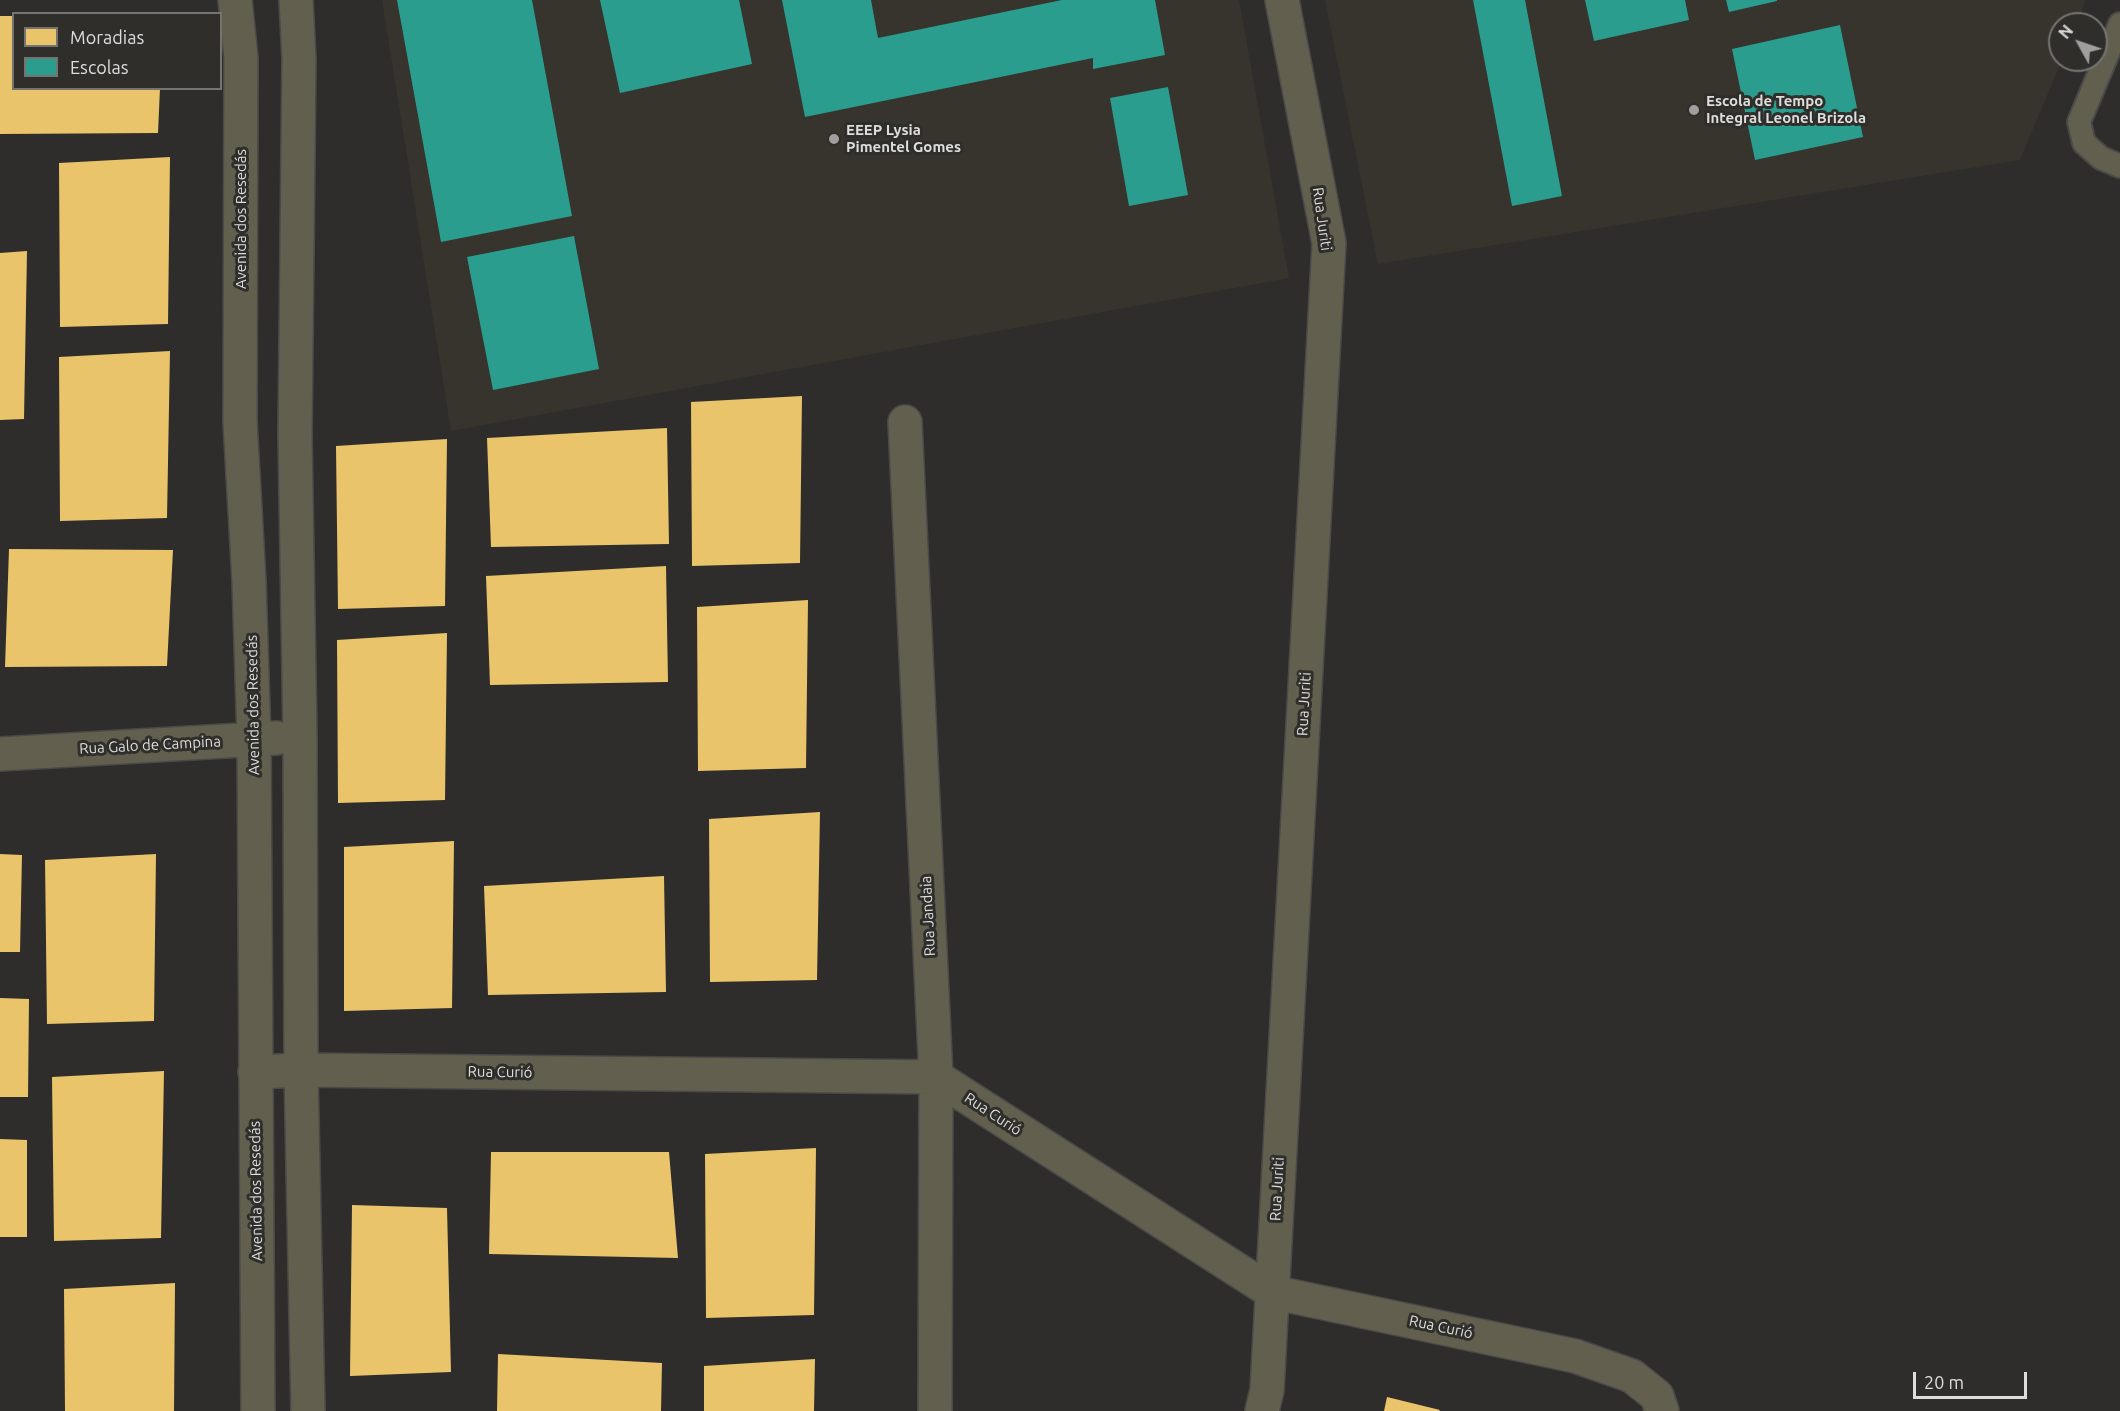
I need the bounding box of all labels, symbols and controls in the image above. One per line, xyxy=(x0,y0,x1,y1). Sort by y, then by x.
legend xyxy=(12,12,222,90)
north arrow xyxy=(2048,12,2108,72)
text: N xyxy=(2055,21,2076,42)
text: Moradias xyxy=(70,27,144,47)
text: Escolas xyxy=(70,57,129,77)
place label: Escola de Tempo Integral Leonel Brizola xyxy=(1706,92,1866,127)
marker: Escola de Tempo Integral Leonel Brizola xyxy=(1687,103,1701,117)
place label: EEEP Lysia Pimentel Gomes xyxy=(846,121,961,156)
marker: EEEP Lysia Pimentel Gomes xyxy=(827,132,841,146)
street label: Avenida dos Resedás xyxy=(232,149,250,289)
street label: Rua Juriti xyxy=(1309,186,1335,252)
street label: Avenida dos Resedás xyxy=(243,635,263,775)
street label: Rua Juriti xyxy=(1293,672,1315,736)
street label: Rua Galo de Campina xyxy=(79,732,221,758)
street label: Rua Jandaia xyxy=(917,875,939,957)
street label: Rua Curió xyxy=(467,1062,533,1082)
street label: Rua Curió xyxy=(961,1089,1025,1139)
street label: Avenida dos Resedás xyxy=(246,1121,266,1261)
street label: Rua Juriti xyxy=(1266,1157,1288,1221)
street label: Rua Curió xyxy=(1407,1311,1475,1343)
scale bar xyxy=(1916,1360,2030,1398)
text: 20 m xyxy=(1924,1372,1964,1392)

